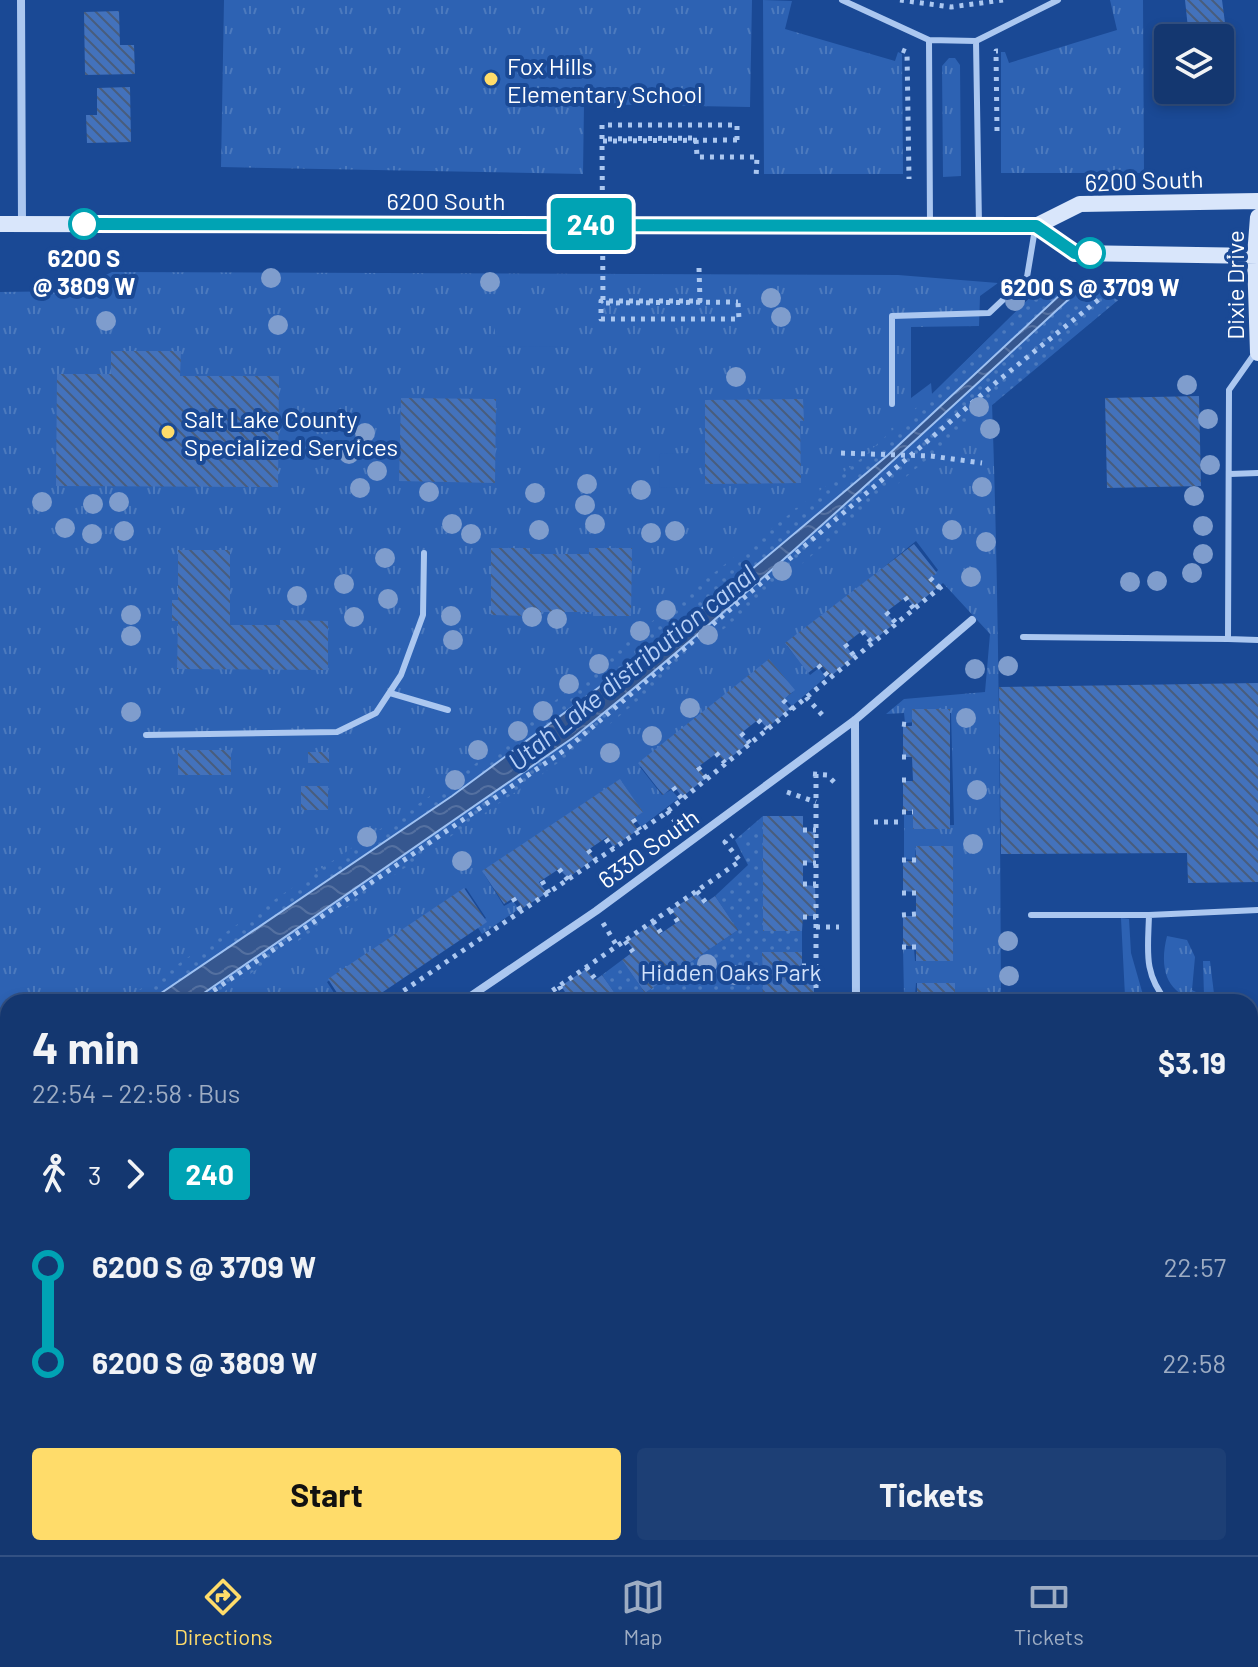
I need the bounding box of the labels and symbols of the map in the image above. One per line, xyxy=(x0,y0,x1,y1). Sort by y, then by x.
place label: Fox Hills Elementary School xyxy=(507,51,702,108)
marker: Fox Hills Elementary School xyxy=(482,70,500,88)
street label: 6200 South xyxy=(1084,163,1204,197)
street label: 6200 South xyxy=(387,186,505,215)
line badge: 240 xyxy=(545,198,637,250)
marker: 6200 S @ 3809 W xyxy=(69,209,99,239)
street label: Dixie Drive xyxy=(1220,230,1249,340)
marker: 6200 S @ 3709 W xyxy=(1075,238,1105,268)
place label: 6200 S @ 3809 W xyxy=(33,243,135,300)
place label: 6200 S @ 3709 W xyxy=(1000,272,1180,301)
place label: Salt Lake County Specialized Services xyxy=(184,404,398,461)
marker: Salt Lake County Specialized Services xyxy=(159,423,177,441)
water label: Utah Lake distribution canal xyxy=(501,558,761,776)
street label: 6330 South xyxy=(592,802,704,894)
park label: Hidden Oaks Park xyxy=(640,957,822,986)

